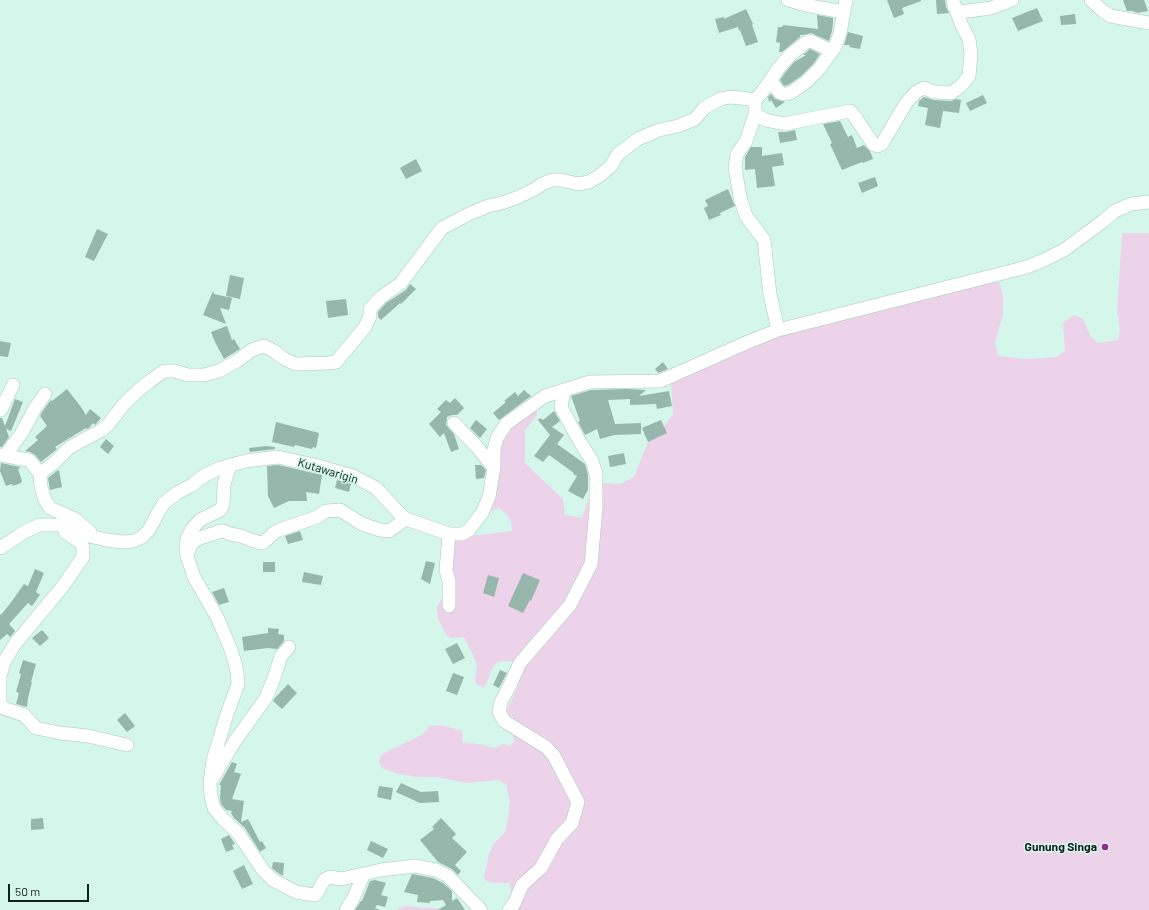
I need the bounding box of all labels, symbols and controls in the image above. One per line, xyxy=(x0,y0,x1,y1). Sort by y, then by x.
street label: Kutawarigin xyxy=(296,455,360,487)
place label: Gunung Singa xyxy=(1025,840,1097,854)
marker: Gunung Singa xyxy=(1100,842,1110,852)
scale bar xyxy=(10,876,91,902)
text: 50 m xyxy=(15,884,40,898)

